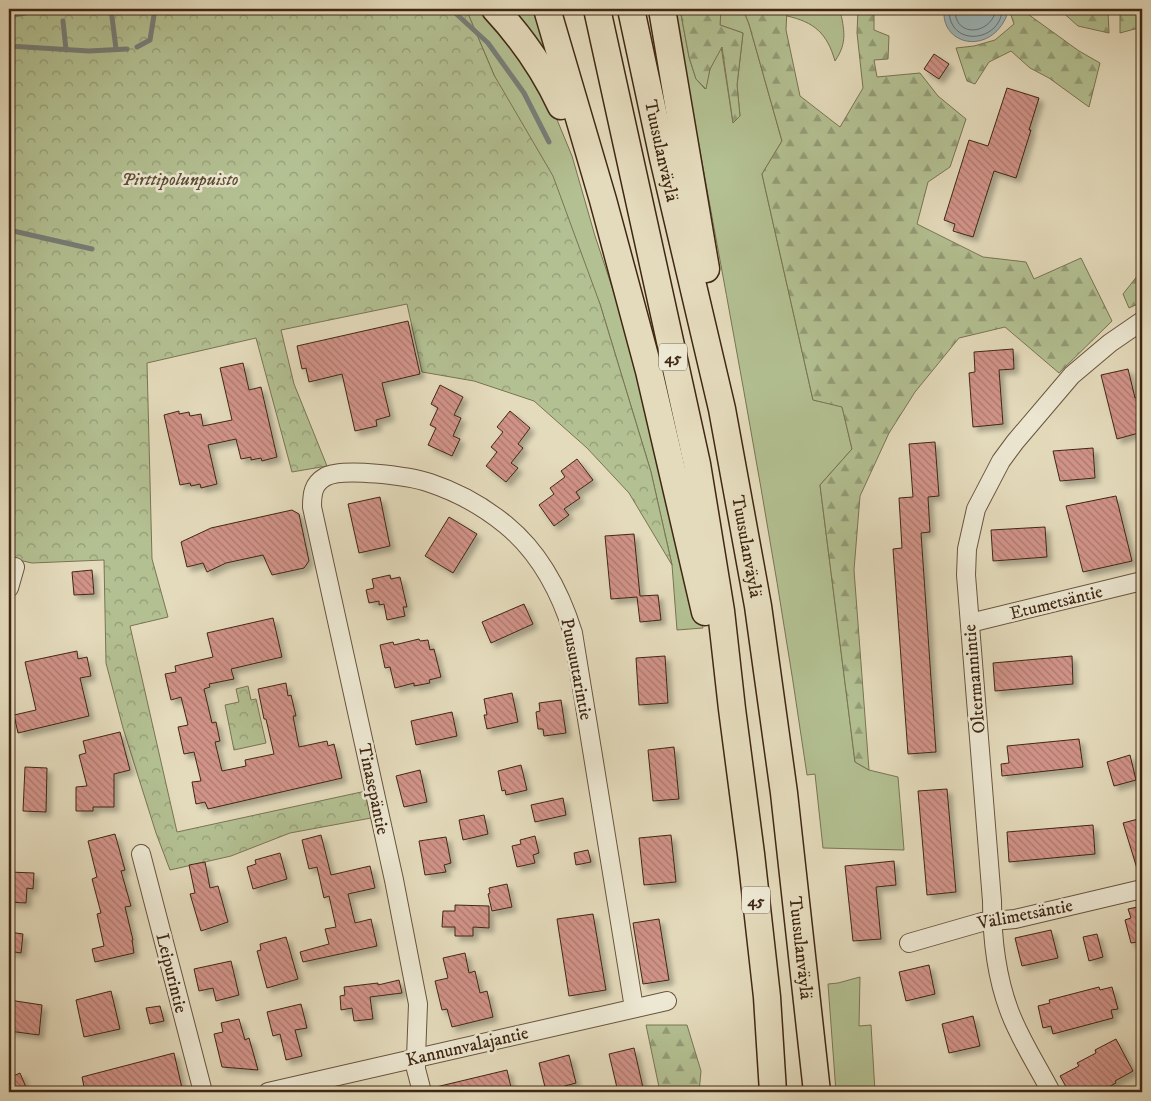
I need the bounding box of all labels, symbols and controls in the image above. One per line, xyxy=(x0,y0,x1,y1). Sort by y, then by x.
street label: Tuusulanväylä xyxy=(639,98,683,204)
park label: Pirttipolunpuisto xyxy=(122,169,239,191)
road number: 45 xyxy=(659,344,687,371)
street label: Tuusulanväylä xyxy=(726,494,766,600)
street label: Etumetsäntie xyxy=(1008,581,1105,625)
street label: Puusuutarintie xyxy=(555,616,597,722)
street label: Oltermannintie xyxy=(959,623,991,734)
street label: Tinasepäntie xyxy=(353,742,393,837)
road number: 45 xyxy=(742,886,770,914)
street label: Tuusulanväylä xyxy=(783,895,817,1001)
street label: Välimetsäntie xyxy=(975,895,1075,935)
street label: Leipurintie xyxy=(151,931,192,1015)
street label: Kannunvalajantie xyxy=(404,1022,531,1072)

